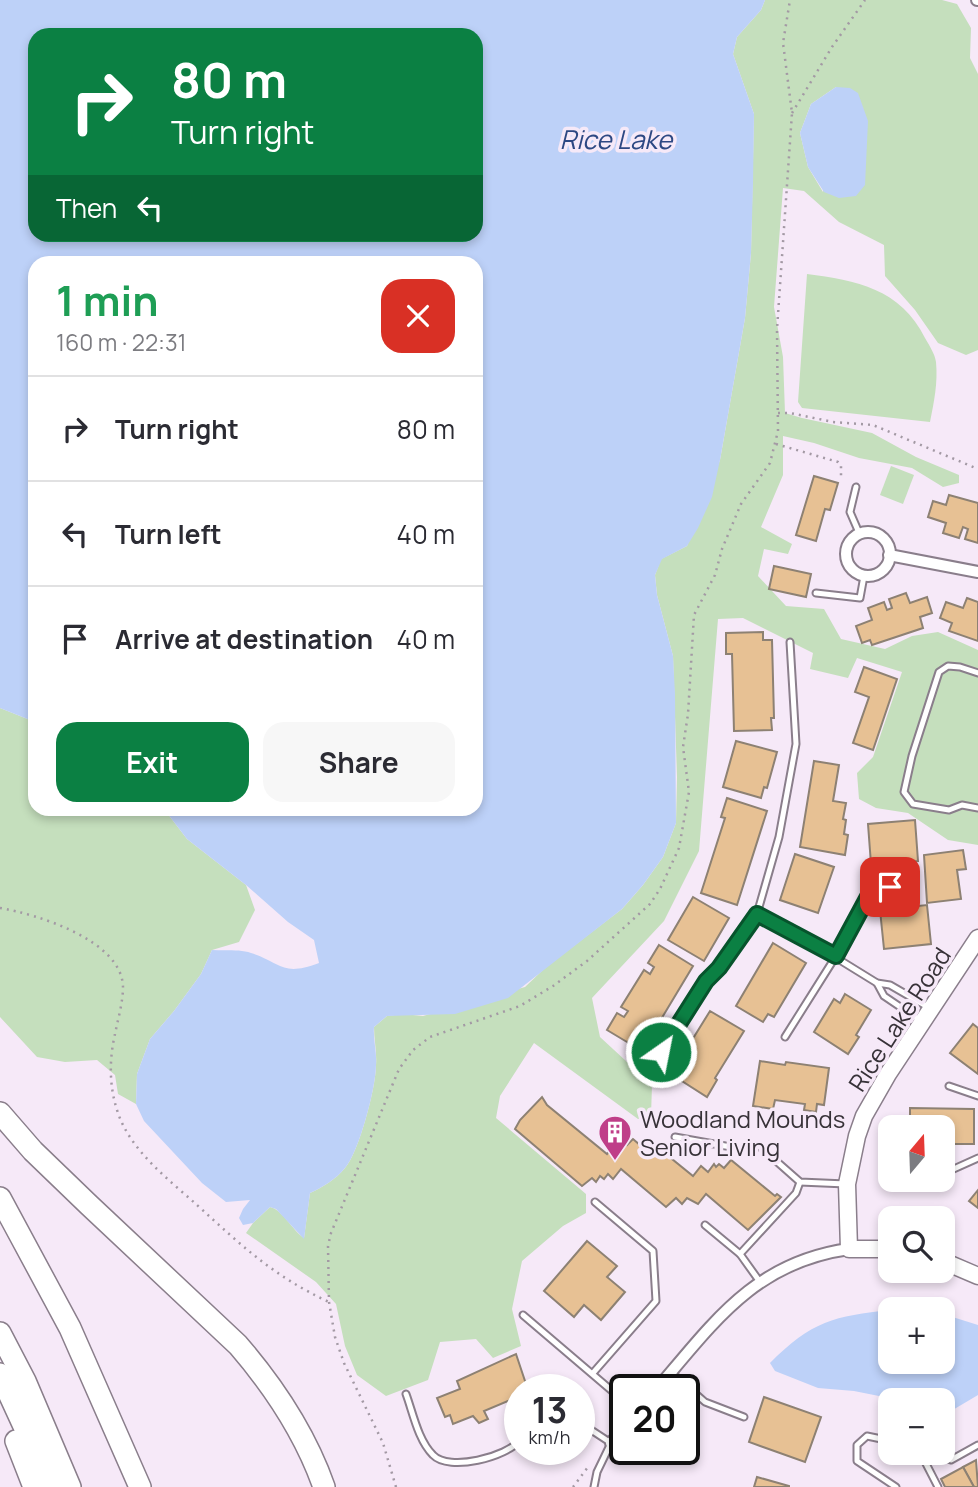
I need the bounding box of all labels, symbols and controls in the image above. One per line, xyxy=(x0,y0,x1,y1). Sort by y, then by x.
text: 80 m xyxy=(171,46,287,113)
icon: right xyxy=(56,56,147,147)
text: Turn right xyxy=(171,110,314,154)
water label: Rice Lake xyxy=(560,121,674,157)
icon: left xyxy=(131,189,169,227)
text: Then xyxy=(56,190,117,226)
text: 1 min xyxy=(56,271,159,329)
button: close xyxy=(381,279,455,353)
text: 160 m · 22:31 xyxy=(56,326,187,358)
icon: right xyxy=(56,410,94,448)
text: Turn right xyxy=(115,411,239,447)
text: 80 m xyxy=(397,411,455,447)
icon: left xyxy=(56,515,94,553)
text: Turn left xyxy=(115,516,222,552)
text: 40 m xyxy=(397,516,455,552)
icon: arrive xyxy=(56,620,94,658)
text: Arrive at destination xyxy=(115,621,373,657)
text: 40 m xyxy=(397,621,455,657)
button: Exit xyxy=(56,722,249,802)
button: Share xyxy=(263,722,455,802)
pin xyxy=(860,857,920,917)
icon: arrive xyxy=(871,868,909,906)
street label: Rice Lake Road xyxy=(840,941,958,1097)
position arrow xyxy=(624,1015,698,1089)
place label: Woodland Mounds Senior Living xyxy=(640,1102,845,1163)
building icon: Woodland Mounds Senior Living xyxy=(596,1113,634,1162)
north arrow xyxy=(878,1115,956,1192)
map controls xyxy=(878,1115,955,1465)
button: search xyxy=(878,1206,955,1283)
button: + xyxy=(878,1297,955,1374)
speed limit sign: 20 xyxy=(609,1374,700,1465)
text: 13 xyxy=(532,1386,567,1434)
button: − xyxy=(878,1388,955,1465)
text: km/h xyxy=(529,1425,570,1449)

